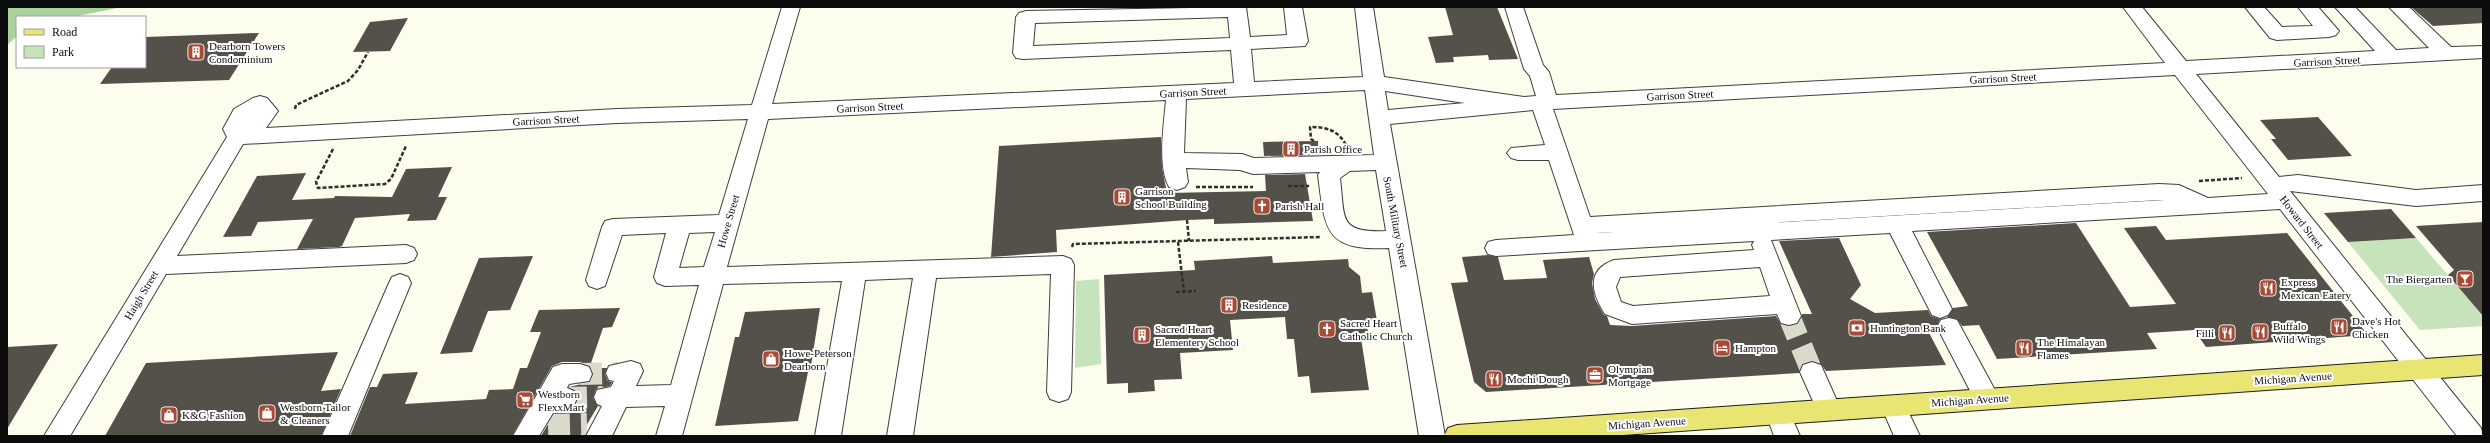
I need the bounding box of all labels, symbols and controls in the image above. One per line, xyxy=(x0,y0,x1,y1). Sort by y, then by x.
legend xyxy=(16,16,146,68)
text: Road xyxy=(52,25,77,39)
place label: Dearborn Towers Condominium xyxy=(209,40,285,65)
building icon: Dearborn Towers Condominium xyxy=(186,42,206,62)
text: Park xyxy=(52,45,74,59)
street label: Garrison Street xyxy=(2293,53,2361,69)
street label: Garrison Street xyxy=(1969,70,2037,86)
street label: Garrison Street xyxy=(1159,84,1227,100)
street label: Garrison Street xyxy=(1646,87,1714,103)
street label: Garrison Street xyxy=(836,99,904,115)
street label: Garrison Street xyxy=(512,112,580,128)
building icon: Parish Office xyxy=(1281,139,1301,159)
place label: Parish Office xyxy=(1304,143,1362,155)
street label: South Military Street xyxy=(1381,175,1411,269)
place label: Garrison School Building xyxy=(1135,185,1207,210)
building icon: Garrison School Building xyxy=(1112,187,1132,207)
street label: Howe Street xyxy=(715,193,741,249)
street label: Howard Street xyxy=(2278,193,2326,251)
church icon: Parish Hall xyxy=(1252,196,1272,216)
place label: Parish Hall xyxy=(1275,200,1324,212)
street label: Haigh Street xyxy=(122,268,160,322)
bar icon: The Biergarten xyxy=(2455,269,2475,289)
place label: The Biergarten xyxy=(2386,273,2452,285)
place label: Express Mexican Eatery xyxy=(2281,276,2351,301)
restaurant icon: Express Mexican Eatery xyxy=(2258,278,2278,298)
building icon: Residence xyxy=(1219,295,1239,315)
place label: Residence xyxy=(1242,299,1287,311)
place label: Dave's Hot Chicken xyxy=(2352,315,2401,340)
place label: Sacred Heart Catholic Church xyxy=(1340,317,1413,342)
restaurant icon: Dave's Hot Chicken xyxy=(2329,317,2349,337)
bank icon: Huntington Bank xyxy=(1847,318,1867,338)
church icon: Sacred Heart Catholic Church xyxy=(1317,319,1337,339)
place label: Buffalo Wild Wings xyxy=(2273,320,2325,345)
place label: Huntington Bank xyxy=(1870,322,1947,334)
restaurant icon: Buffalo Wild Wings xyxy=(2250,322,2270,342)
place label: Sacred Heart Elementery School xyxy=(1155,323,1239,348)
restaurant icon: Filli xyxy=(2217,323,2237,343)
building icon: Sacred Heart Elementery School xyxy=(1132,325,1152,345)
place label: Filli xyxy=(2196,327,2214,339)
place label: The Himalayan Flames xyxy=(2037,336,2106,361)
hotel icon: Hampton xyxy=(1712,338,1732,358)
restaurant icon: The Himalayan Flames xyxy=(2014,338,2034,358)
place label: Hampton xyxy=(1735,342,1776,354)
place label: Howe-Peterson Dearborn xyxy=(784,347,852,372)
shop icon: Howe-Peterson Dearborn xyxy=(761,349,781,369)
place label: Olympian Mortgage xyxy=(1608,363,1652,388)
office icon: Olympian Mortgage xyxy=(1585,365,1605,385)
restaurant icon: Mochi Dough xyxy=(1484,369,1504,389)
street label: Michigan Avenue xyxy=(2254,369,2332,387)
place label: Mochi Dough xyxy=(1507,373,1569,385)
place label: Westborn FlexxMart xyxy=(538,388,584,413)
supermarket icon: Westborn FlexxMart xyxy=(515,390,535,410)
street label: Michigan Avenue xyxy=(1931,391,2009,409)
place label: Westborn Tailor & Cleaners xyxy=(280,401,351,426)
shop icon: Westborn Tailor & Cleaners xyxy=(257,403,277,423)
shop icon: K&G Fashion xyxy=(159,405,179,425)
place label: K&G Fashion xyxy=(182,409,245,421)
street label: Michigan Avenue xyxy=(1608,414,1686,432)

